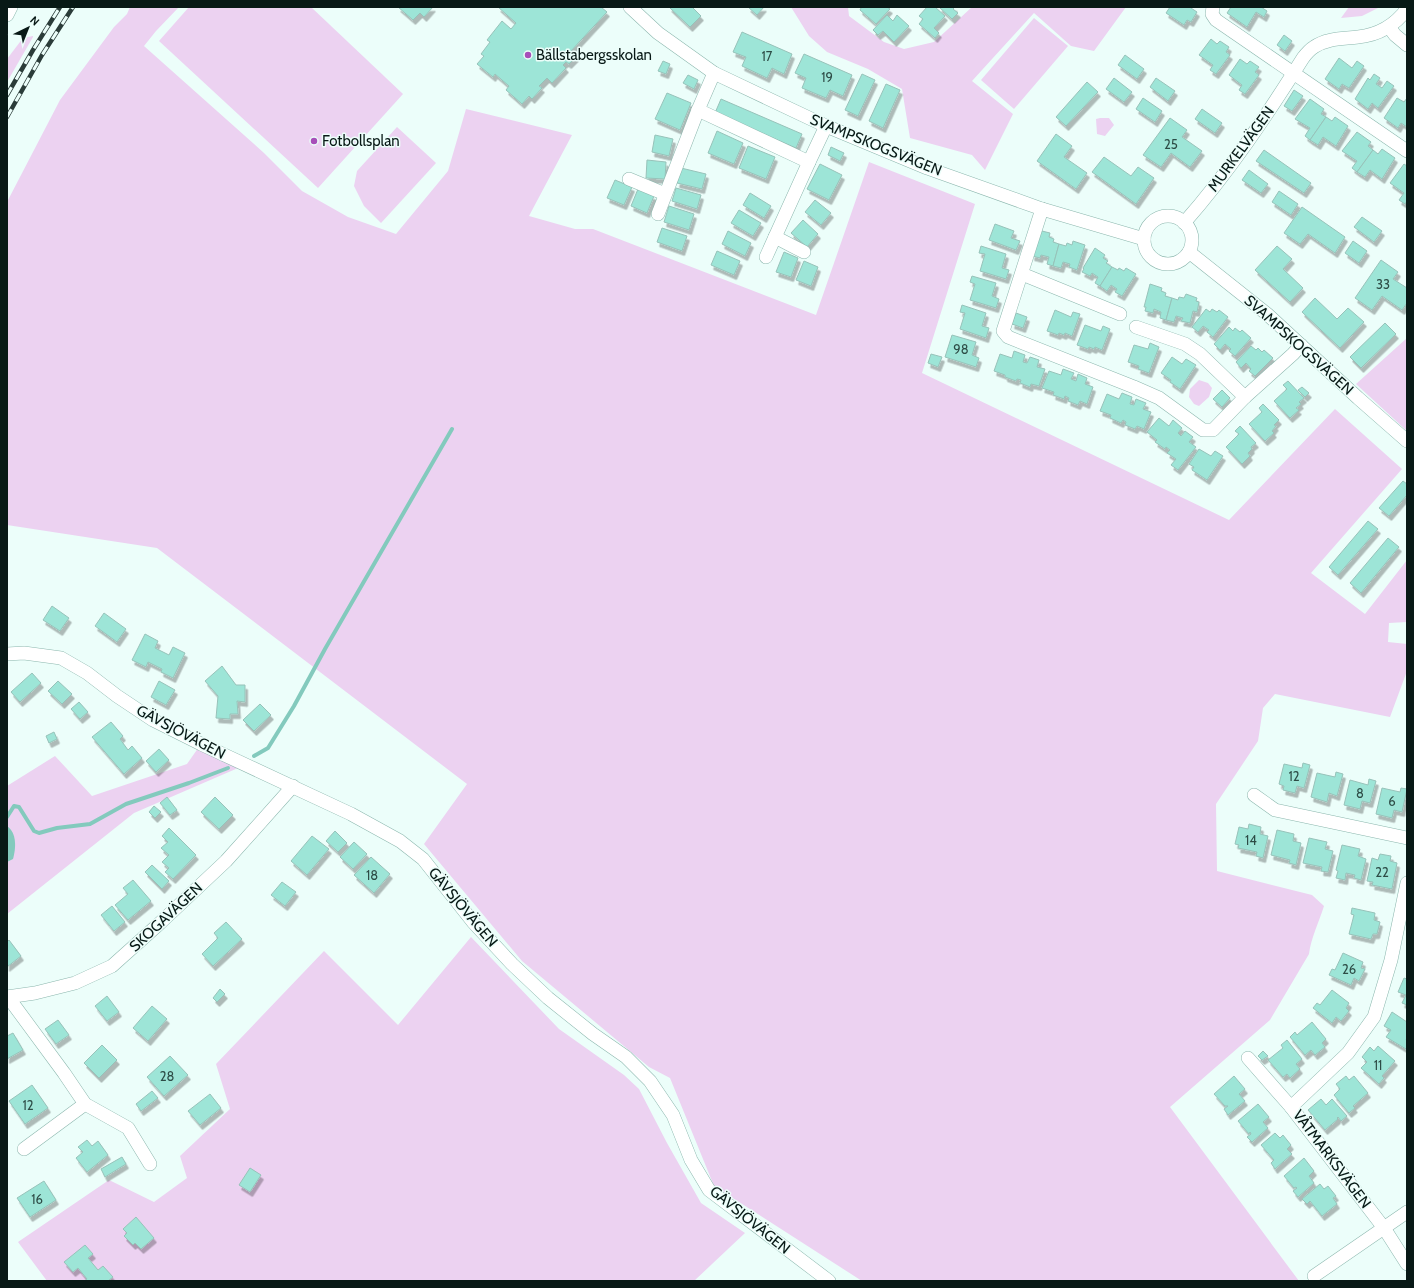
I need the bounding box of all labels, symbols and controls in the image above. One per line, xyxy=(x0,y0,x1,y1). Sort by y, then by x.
north arrow xyxy=(8,8,48,48)
text: N xyxy=(27,13,42,28)
place label: Bällstabergsskolan xyxy=(536,46,652,64)
house number: 17 xyxy=(762,48,773,64)
marker: Bällstabergsskolan xyxy=(523,50,533,60)
house number: 19 xyxy=(821,69,833,85)
street label: MURKELVÄGEN xyxy=(1204,103,1278,195)
street label: SVAMPSKOGSVÄGEN xyxy=(807,110,945,180)
place label: Fotbollsplan xyxy=(322,132,400,150)
marker: Fotbollsplan xyxy=(309,136,319,146)
house number: 25 xyxy=(1164,136,1178,152)
house number: 33 xyxy=(1376,276,1390,292)
street label: SVAMPSKOGSVÄGEN xyxy=(1241,291,1357,399)
house number: 98 xyxy=(953,341,969,357)
street label: GÄVSJÖVÄGEN xyxy=(133,701,229,763)
house number: 12 xyxy=(1288,768,1300,784)
house number: 8 xyxy=(1356,785,1364,801)
house number: 6 xyxy=(1388,793,1396,809)
house number: 14 xyxy=(1245,832,1257,848)
street label: GÄVSJÖVÄGEN xyxy=(425,864,501,950)
house number: 22 xyxy=(1375,864,1389,880)
house number: 18 xyxy=(366,867,378,883)
street label: SKOGAVÄGEN xyxy=(126,879,206,955)
house number: 26 xyxy=(1342,961,1356,977)
house number: 11 xyxy=(1374,1057,1382,1073)
house number: 28 xyxy=(160,1068,174,1084)
house number: 12 xyxy=(22,1097,34,1113)
street label: VÅTMARKSVÄGEN xyxy=(1289,1106,1376,1212)
street label: GÄVSJÖVÄGEN xyxy=(706,1182,794,1258)
house number: 16 xyxy=(31,1191,43,1207)

